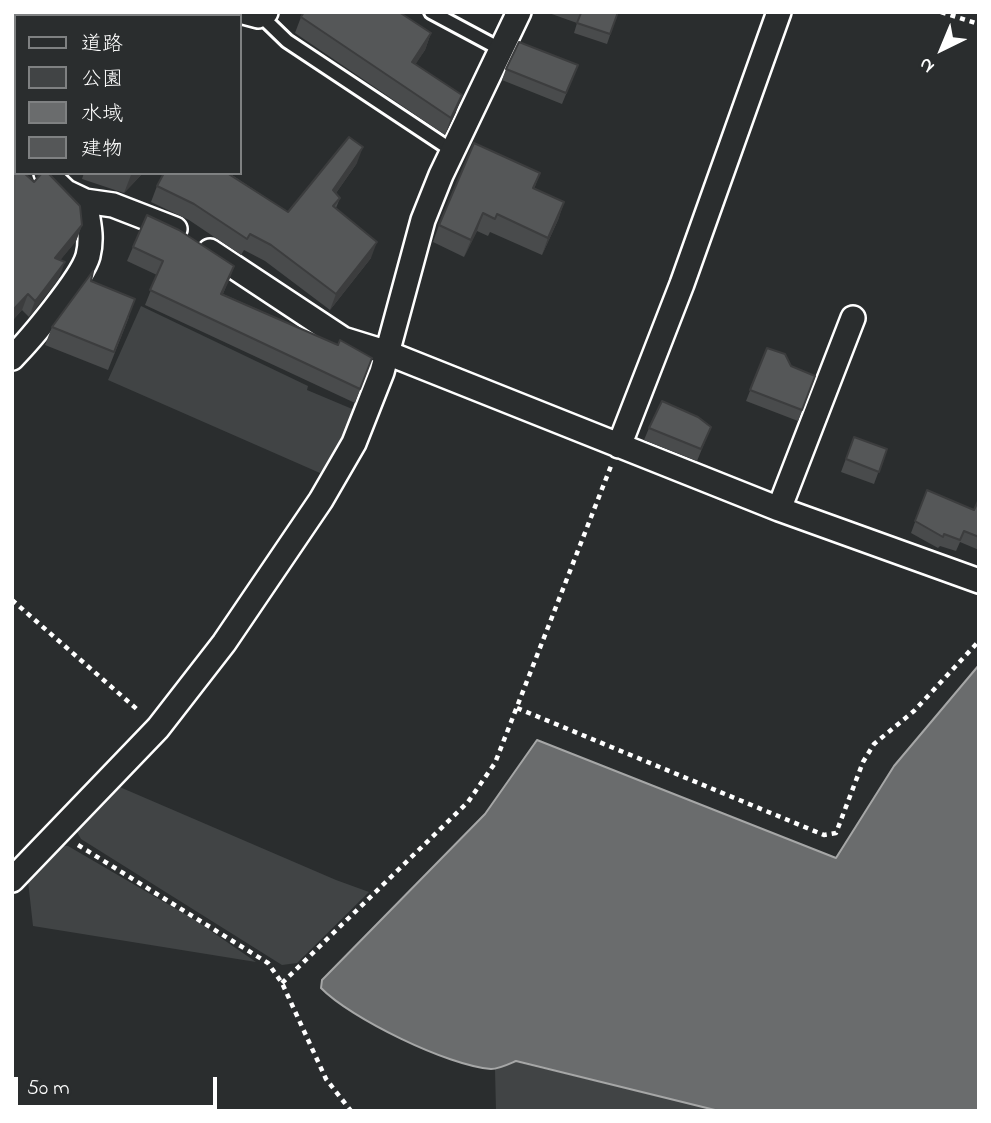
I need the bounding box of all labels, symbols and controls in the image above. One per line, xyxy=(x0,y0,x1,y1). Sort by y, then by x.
legend xyxy=(14,14,242,175)
north arrow xyxy=(907,14,977,84)
text: 道路 xyxy=(81,30,123,60)
text: N xyxy=(913,50,941,79)
text: 公園 xyxy=(81,65,123,95)
text: 水域 xyxy=(81,100,123,130)
text: 建物 xyxy=(81,135,123,165)
scale bar xyxy=(18,1064,220,1108)
text: 50 m xyxy=(27,1074,70,1104)

